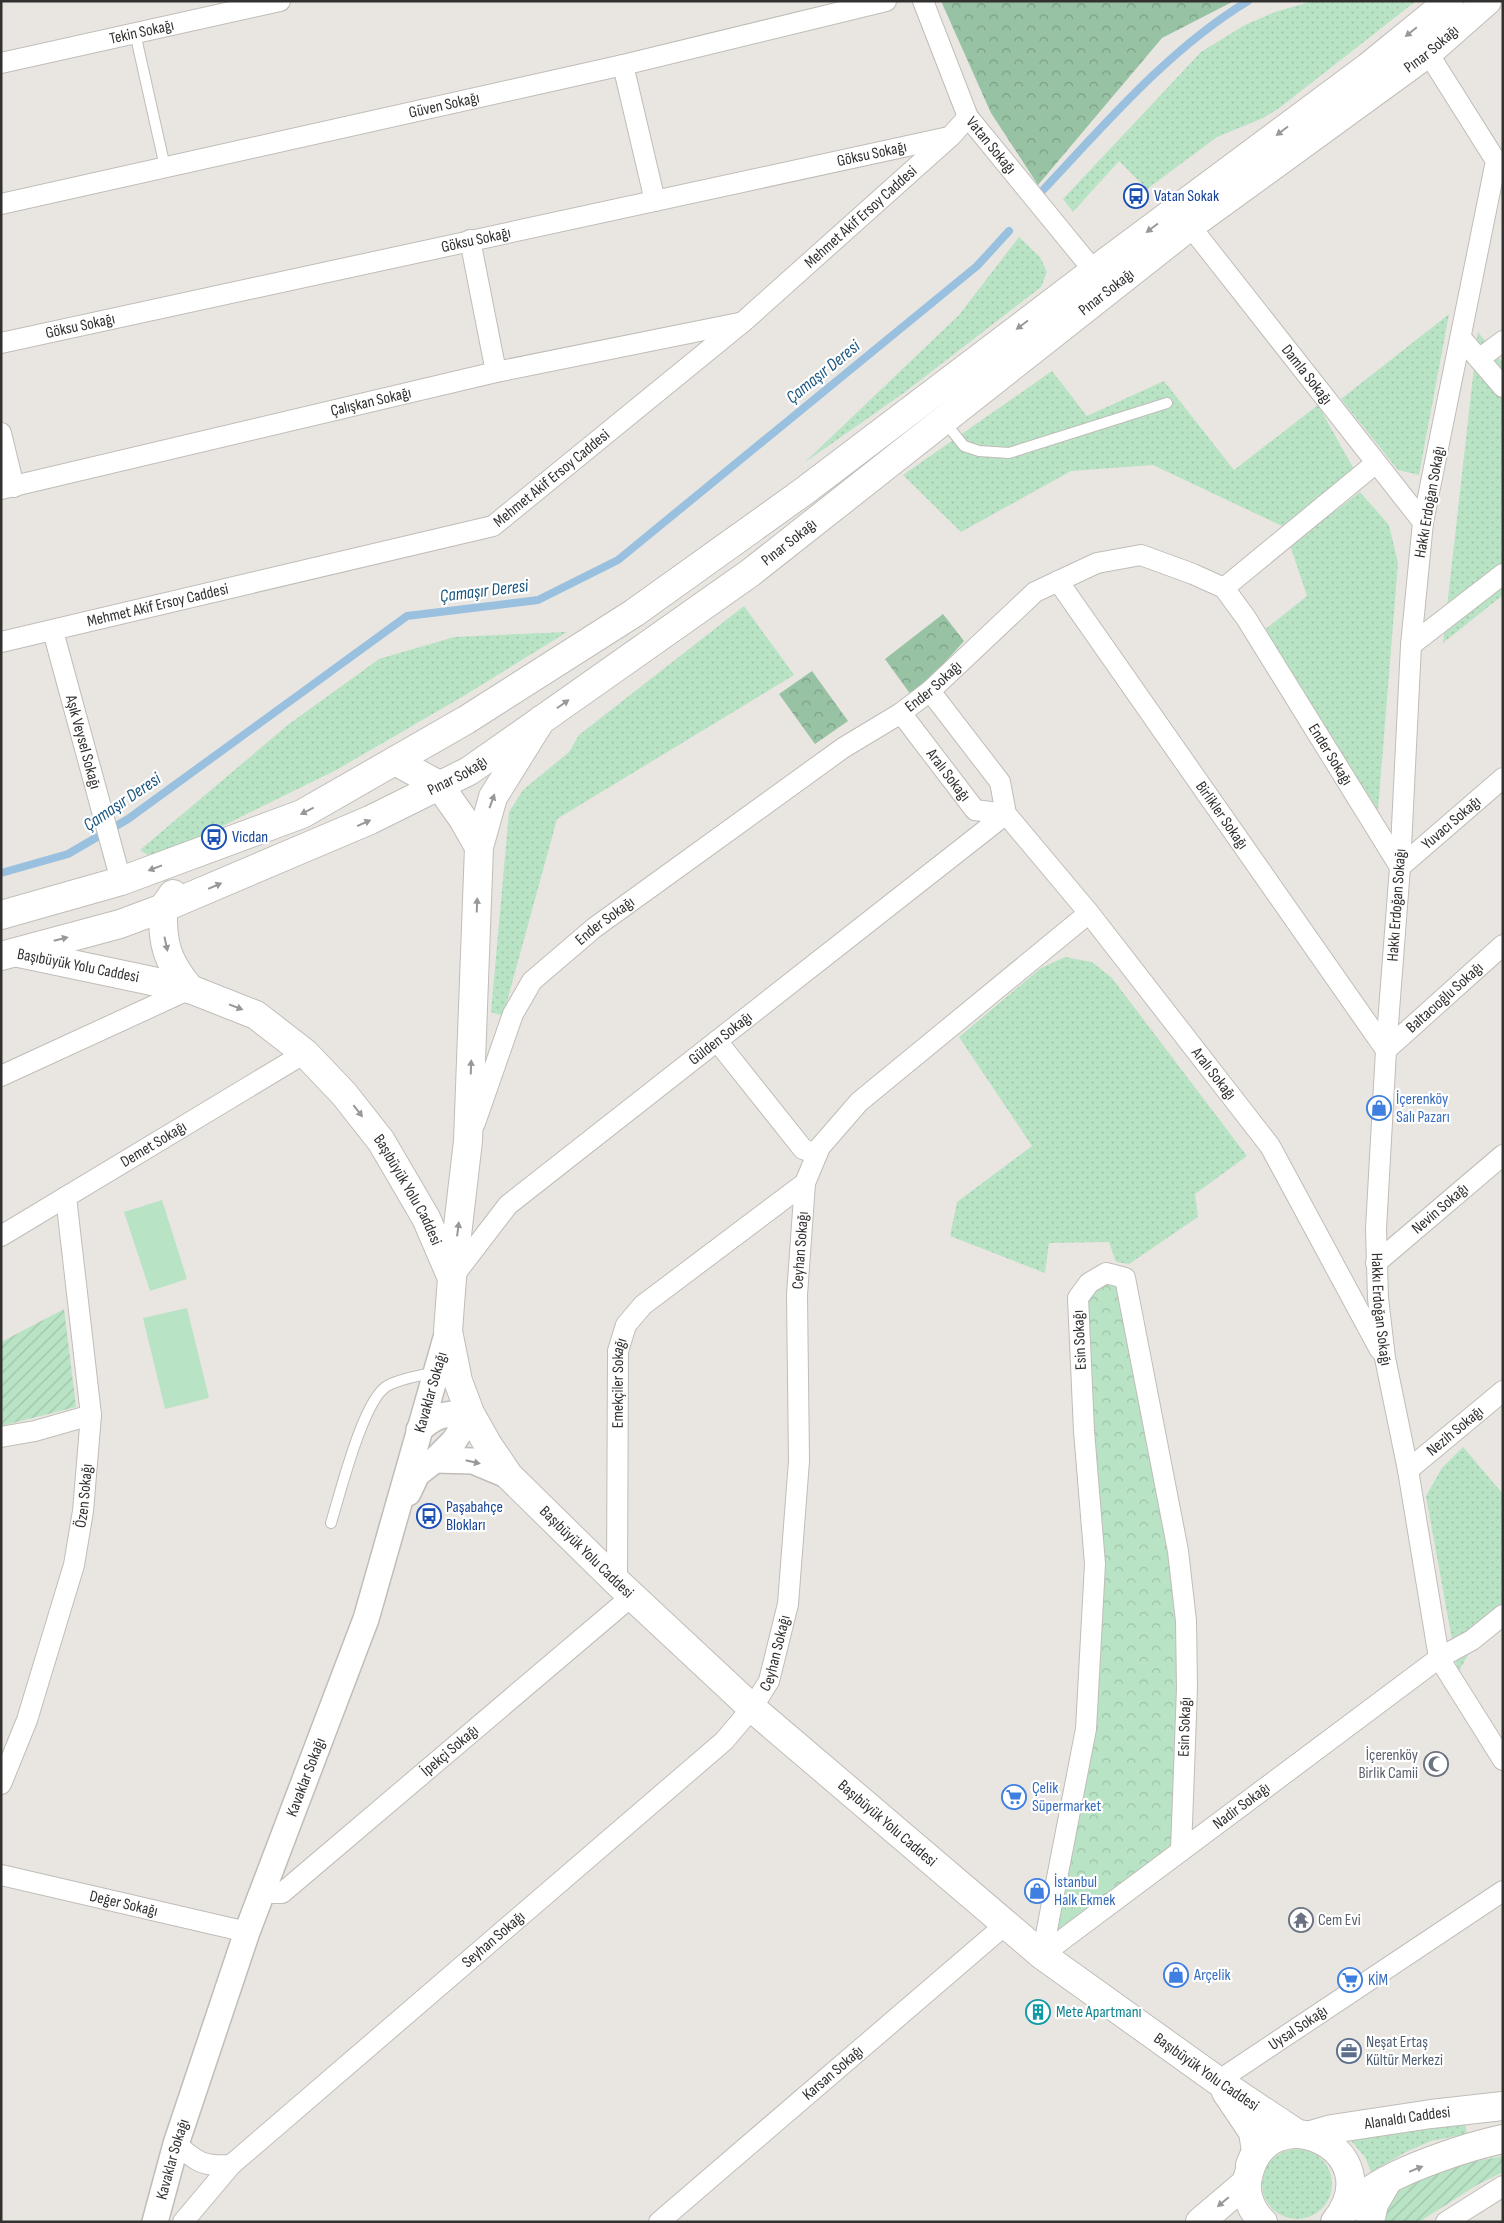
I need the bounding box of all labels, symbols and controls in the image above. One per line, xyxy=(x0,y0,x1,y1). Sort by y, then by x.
street label: Tekin Sokağı xyxy=(108,15,176,48)
street label: Pınar Sokağı xyxy=(1400,21,1463,77)
one-way arrow xyxy=(1405,26,1418,37)
street label: Güven Sokağı xyxy=(407,88,481,122)
street label: Vatan Sokağı xyxy=(962,113,1020,178)
one-way arrow xyxy=(1276,125,1289,136)
street label: Göksu Sokağı xyxy=(835,137,908,171)
street label: Mehmet Akif Ersoy Caddesi xyxy=(800,162,921,272)
bus stop icon: Vatan Sokak xyxy=(1123,183,1149,209)
place label: Vatan Sokak xyxy=(1154,187,1219,206)
one-way arrow xyxy=(1146,222,1159,233)
street label: Göksu Sokağı xyxy=(439,223,513,257)
street label: Pınar Sokağı xyxy=(1075,264,1138,320)
street label: Göksu Sokağı xyxy=(44,309,117,343)
one-way arrow xyxy=(1016,320,1029,331)
water label: Çamaşır Deresi xyxy=(782,335,865,408)
street label: Damla Sokağı xyxy=(1277,341,1336,408)
street label: Çalışkan Sokağı xyxy=(329,383,413,420)
street label: Mehmet Akif Ersoy Caddesi xyxy=(490,425,613,531)
street label: Hakkı Erdoğan Sokağı xyxy=(1411,445,1449,559)
street label: Pınar Sokağı xyxy=(758,515,821,570)
water label: Çamaşır Deresi xyxy=(439,575,530,607)
street label: Mehmet Akif Ersoy Caddesi xyxy=(85,579,230,631)
street label: Ender Sokağı xyxy=(901,657,966,716)
street label: Aşık Veysel Sokağı xyxy=(61,692,105,791)
one-way arrow xyxy=(556,699,570,709)
street label: Ender Sokağı xyxy=(1304,720,1357,789)
street label: Aralı Sokağı xyxy=(922,744,974,805)
street label: Pınar Sokağı xyxy=(424,752,491,799)
water label: Çamaşır Deresi xyxy=(79,768,165,836)
street label: Birlikler Sokağı xyxy=(1192,778,1252,853)
street label: Yuvacı Sokağı xyxy=(1418,792,1485,853)
one-way arrow xyxy=(488,793,496,808)
one-way arrow xyxy=(300,807,314,815)
one-way arrow xyxy=(357,819,371,827)
bus stop icon: Vicdan xyxy=(201,824,227,850)
place label: Vicdan xyxy=(232,828,268,847)
street label: Hakkı Erdoğan Sokağı xyxy=(1384,848,1410,962)
one-way arrow xyxy=(147,864,162,872)
one-way arrow xyxy=(207,882,222,890)
street label: Ender Sokağı xyxy=(571,893,638,949)
one-way arrow xyxy=(473,897,481,913)
one-way arrow xyxy=(54,935,69,943)
one-way arrow xyxy=(162,937,170,953)
street label: Başıbüyük Yolu Caddesi xyxy=(15,945,141,987)
street label: Baltacıoğlu Sokağı xyxy=(1402,958,1487,1037)
one-way arrow xyxy=(229,1003,244,1011)
street label: Gülden Sokağı xyxy=(685,1007,756,1069)
street label: Aralı Sokağı xyxy=(1187,1043,1240,1104)
one-way arrow xyxy=(467,1059,475,1075)
place label: İçerenköy Salı Pazarı xyxy=(1396,1090,1450,1127)
shop icon: İçerenköy Salı Pazarı xyxy=(1366,1095,1392,1121)
one-way arrow xyxy=(352,1105,363,1118)
street label: Demet Sokağı xyxy=(117,1117,190,1171)
street label: Başıbüyük Yolu Caddesi xyxy=(370,1130,446,1248)
street label: Nevin Sokağı xyxy=(1408,1179,1472,1238)
street label: Ceyhan Sokağı xyxy=(788,1211,812,1290)
one-way arrow xyxy=(454,1221,462,1237)
street label: Hakkı Erdoğan Sokağı xyxy=(1367,1252,1396,1367)
street label: Esin Sokağı xyxy=(1069,1310,1091,1370)
street label: Emekçiler Sokağı xyxy=(608,1336,631,1428)
street label: Kavaklar Sokağı xyxy=(410,1350,451,1435)
street label: Nezih Sokağı xyxy=(1423,1402,1487,1460)
one-way arrow xyxy=(465,1459,481,1467)
street label: Özen Sokağı xyxy=(71,1463,96,1529)
place label: Paşabahçe Blokları xyxy=(446,1498,503,1535)
street label: Başıbüyük Yolu Caddesi xyxy=(536,1502,638,1602)
bus stop icon: Paşabahçe Blokları xyxy=(416,1503,442,1529)
street label: Ceyhan Sokağı xyxy=(755,1613,794,1695)
street label: Esin Sokağı xyxy=(1174,1697,1196,1757)
street label: İpekçi Sokağı xyxy=(417,1721,482,1780)
street label: Kavaklar Sokağı xyxy=(282,1735,329,1819)
place label: İçerenköy Birlik Camii xyxy=(1358,1746,1418,1783)
mosque icon: İçerenköy Birlik Camii xyxy=(1423,1751,1449,1777)
street label: Başıbüyük Yolu Caddesi xyxy=(834,1776,941,1871)
street label: Nadir Sokağı xyxy=(1209,1778,1274,1833)
place label: Çelik Süpermarket xyxy=(1032,1779,1101,1816)
supermarket icon: Çelik Süpermarket xyxy=(1001,1784,1027,1810)
place label: İstanbul Halk Ekmek xyxy=(1054,1873,1115,1910)
shop icon: İstanbul Halk Ekmek xyxy=(1024,1878,1050,1904)
street label: Değer Sokağı xyxy=(88,1886,160,1921)
street label: Seyhan Sokağı xyxy=(458,1907,529,1972)
temple icon: Cem Evi xyxy=(1288,1907,1314,1933)
place label: Cem Evi xyxy=(1318,1911,1361,1930)
shop icon: Arçelik xyxy=(1163,1962,1189,1988)
place label: Arçelik xyxy=(1193,1966,1231,1985)
supermarket icon: KİM xyxy=(1337,1967,1363,1993)
place label: KİM xyxy=(1368,1971,1388,1990)
building icon: Mete Apartmanı xyxy=(1025,1999,1051,2025)
street label: Uysal Sokağı xyxy=(1265,2001,1331,2054)
place label: Mete Apartmanı xyxy=(1056,2003,1141,2022)
street label: Başıbüyük Yolu Caddesi xyxy=(1150,2029,1263,2115)
place label: Neşat Ertaş Kültür Merkezi xyxy=(1366,2033,1443,2070)
office icon: Neşat Ertaş Kültür Merkezi xyxy=(1336,2038,1362,2064)
street label: Karsan Sokağı xyxy=(798,2041,867,2104)
street label: Alanaldı Caddesi xyxy=(1362,2102,1451,2134)
street label: Kavaklar Sokağı xyxy=(152,2117,193,2202)
one-way arrow xyxy=(1409,2164,1423,2172)
one-way arrow xyxy=(1217,2197,1230,2208)

